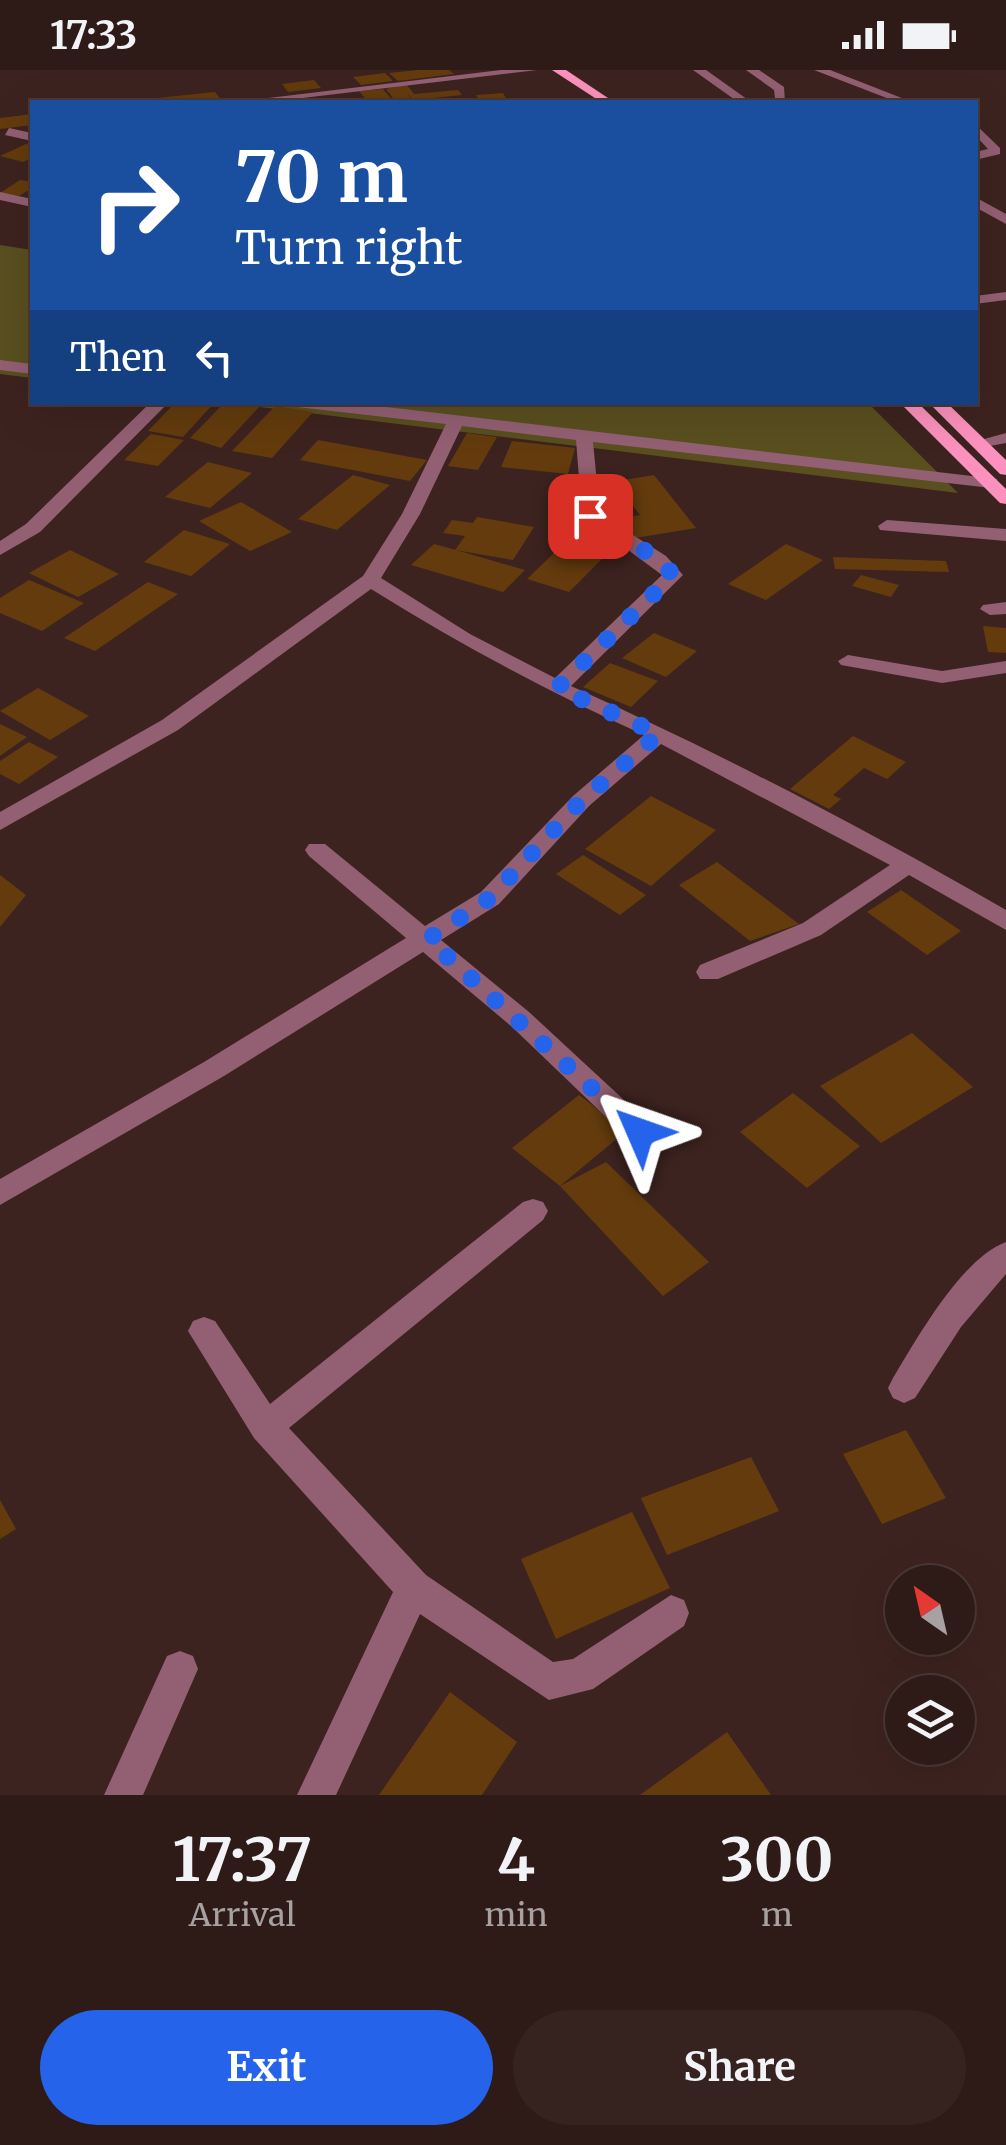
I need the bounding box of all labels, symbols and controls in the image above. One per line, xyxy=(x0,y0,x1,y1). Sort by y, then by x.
text: 17:33 xyxy=(50,12,137,59)
text: 70 m xyxy=(235,133,408,221)
icon: right xyxy=(70,140,200,270)
text: Turn right xyxy=(235,220,463,276)
icon: left xyxy=(187,330,242,385)
text: Then xyxy=(70,334,167,381)
pin xyxy=(548,474,633,559)
icon: arrive xyxy=(563,489,618,544)
position arrow xyxy=(588,1080,692,1184)
north arrow xyxy=(885,1565,975,1655)
map controls xyxy=(885,1565,975,1765)
button: layers xyxy=(885,1675,975,1765)
text: 17:37 xyxy=(172,1822,312,1897)
text: 4 xyxy=(497,1822,535,1897)
text: 300 xyxy=(720,1822,834,1897)
text: Arrival xyxy=(189,1895,296,1935)
text: min xyxy=(484,1895,548,1935)
text: m xyxy=(761,1895,793,1935)
button: Exit xyxy=(40,2010,493,2125)
button: Share xyxy=(513,2010,966,2125)

